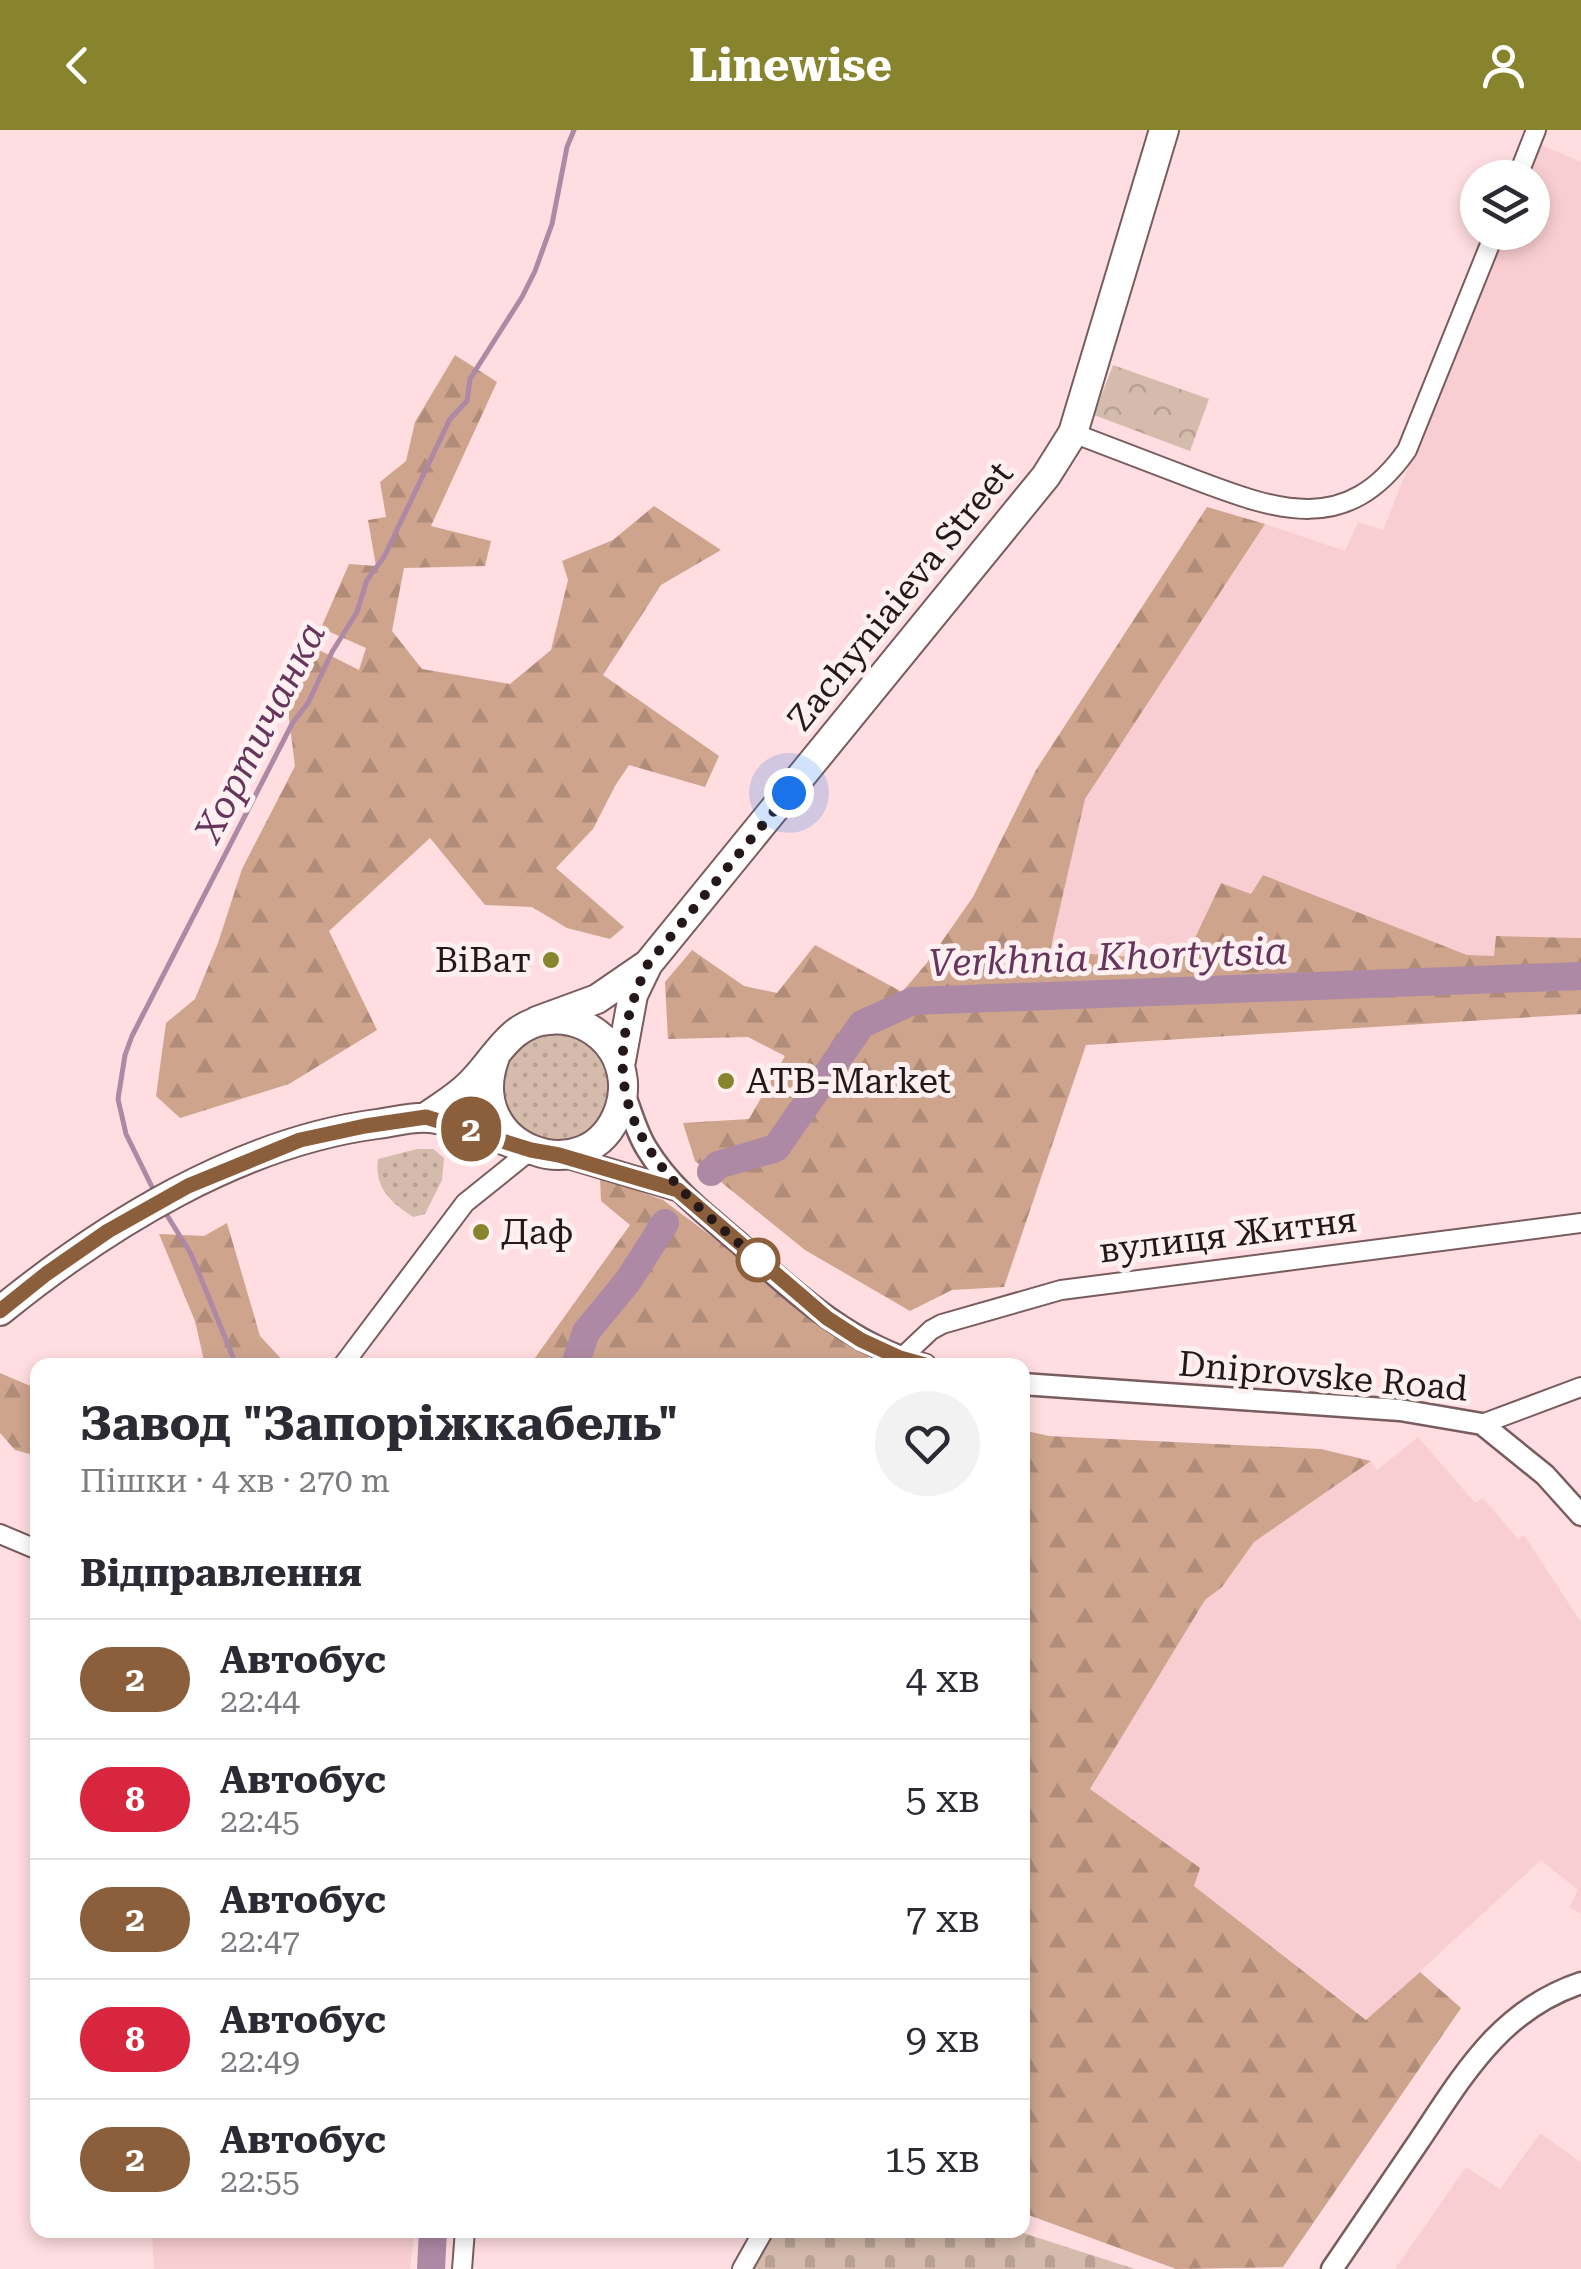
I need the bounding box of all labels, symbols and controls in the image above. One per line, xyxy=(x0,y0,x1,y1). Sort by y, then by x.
icon: back xyxy=(50,38,105,93)
icon: person xyxy=(1476,38,1531,93)
text: Linewise xyxy=(689,39,892,92)
map controls xyxy=(1460,160,1550,250)
button: layers xyxy=(1460,160,1550,250)
street label: Zachyniaieva Street xyxy=(779,454,1021,739)
water label: Хортичанка xyxy=(185,615,334,851)
your location xyxy=(764,768,814,818)
water label: Verkhnia Khortytsia xyxy=(928,929,1288,986)
place label: ВіВат xyxy=(435,940,531,981)
marker: ВіВат xyxy=(540,949,562,971)
place label: ATB-Market xyxy=(746,1061,951,1102)
marker: ATB-Market xyxy=(715,1070,737,1092)
line badge: 2 xyxy=(438,1096,504,1162)
text: 2 xyxy=(461,1109,481,1150)
street label: вулиця Житня xyxy=(1097,1199,1359,1272)
place label: Даф xyxy=(501,1212,573,1253)
marker: Даф xyxy=(470,1221,492,1243)
unlabelled marker xyxy=(737,1239,779,1281)
street label: Dniprovske Road xyxy=(1177,1343,1469,1410)
button: heart xyxy=(875,1391,980,1496)
text: Завод "Запоріжкабель" xyxy=(80,1396,678,1452)
text: Пішки · 4 хв · 270 m xyxy=(80,1462,390,1500)
text: Відправлення xyxy=(80,1551,362,1595)
text: Автобус xyxy=(220,1638,386,1682)
text: 4 хв xyxy=(905,1657,980,1701)
text: 2 xyxy=(125,1659,145,1700)
text: 22:44 xyxy=(220,1682,300,1720)
text: Автобус xyxy=(220,1758,386,1802)
text: 5 хв xyxy=(905,1777,980,1821)
text: 8 xyxy=(125,1779,145,1820)
text: 22:45 xyxy=(220,1802,300,1840)
text: Автобус xyxy=(220,1878,386,1922)
text: 7 хв xyxy=(905,1897,980,1941)
text: 2 xyxy=(125,1899,145,1940)
text: 22:47 xyxy=(220,1922,300,1960)
text: Автобус xyxy=(220,1998,386,2042)
text: 9 хв xyxy=(905,2017,980,2061)
text: 8 xyxy=(125,2019,145,2060)
text: 22:49 xyxy=(220,2042,300,2080)
text: Автобус xyxy=(220,2118,386,2162)
text: 15 хв xyxy=(884,2137,980,2181)
text: 2 xyxy=(125,2139,145,2180)
text: 22:55 xyxy=(220,2162,300,2200)

